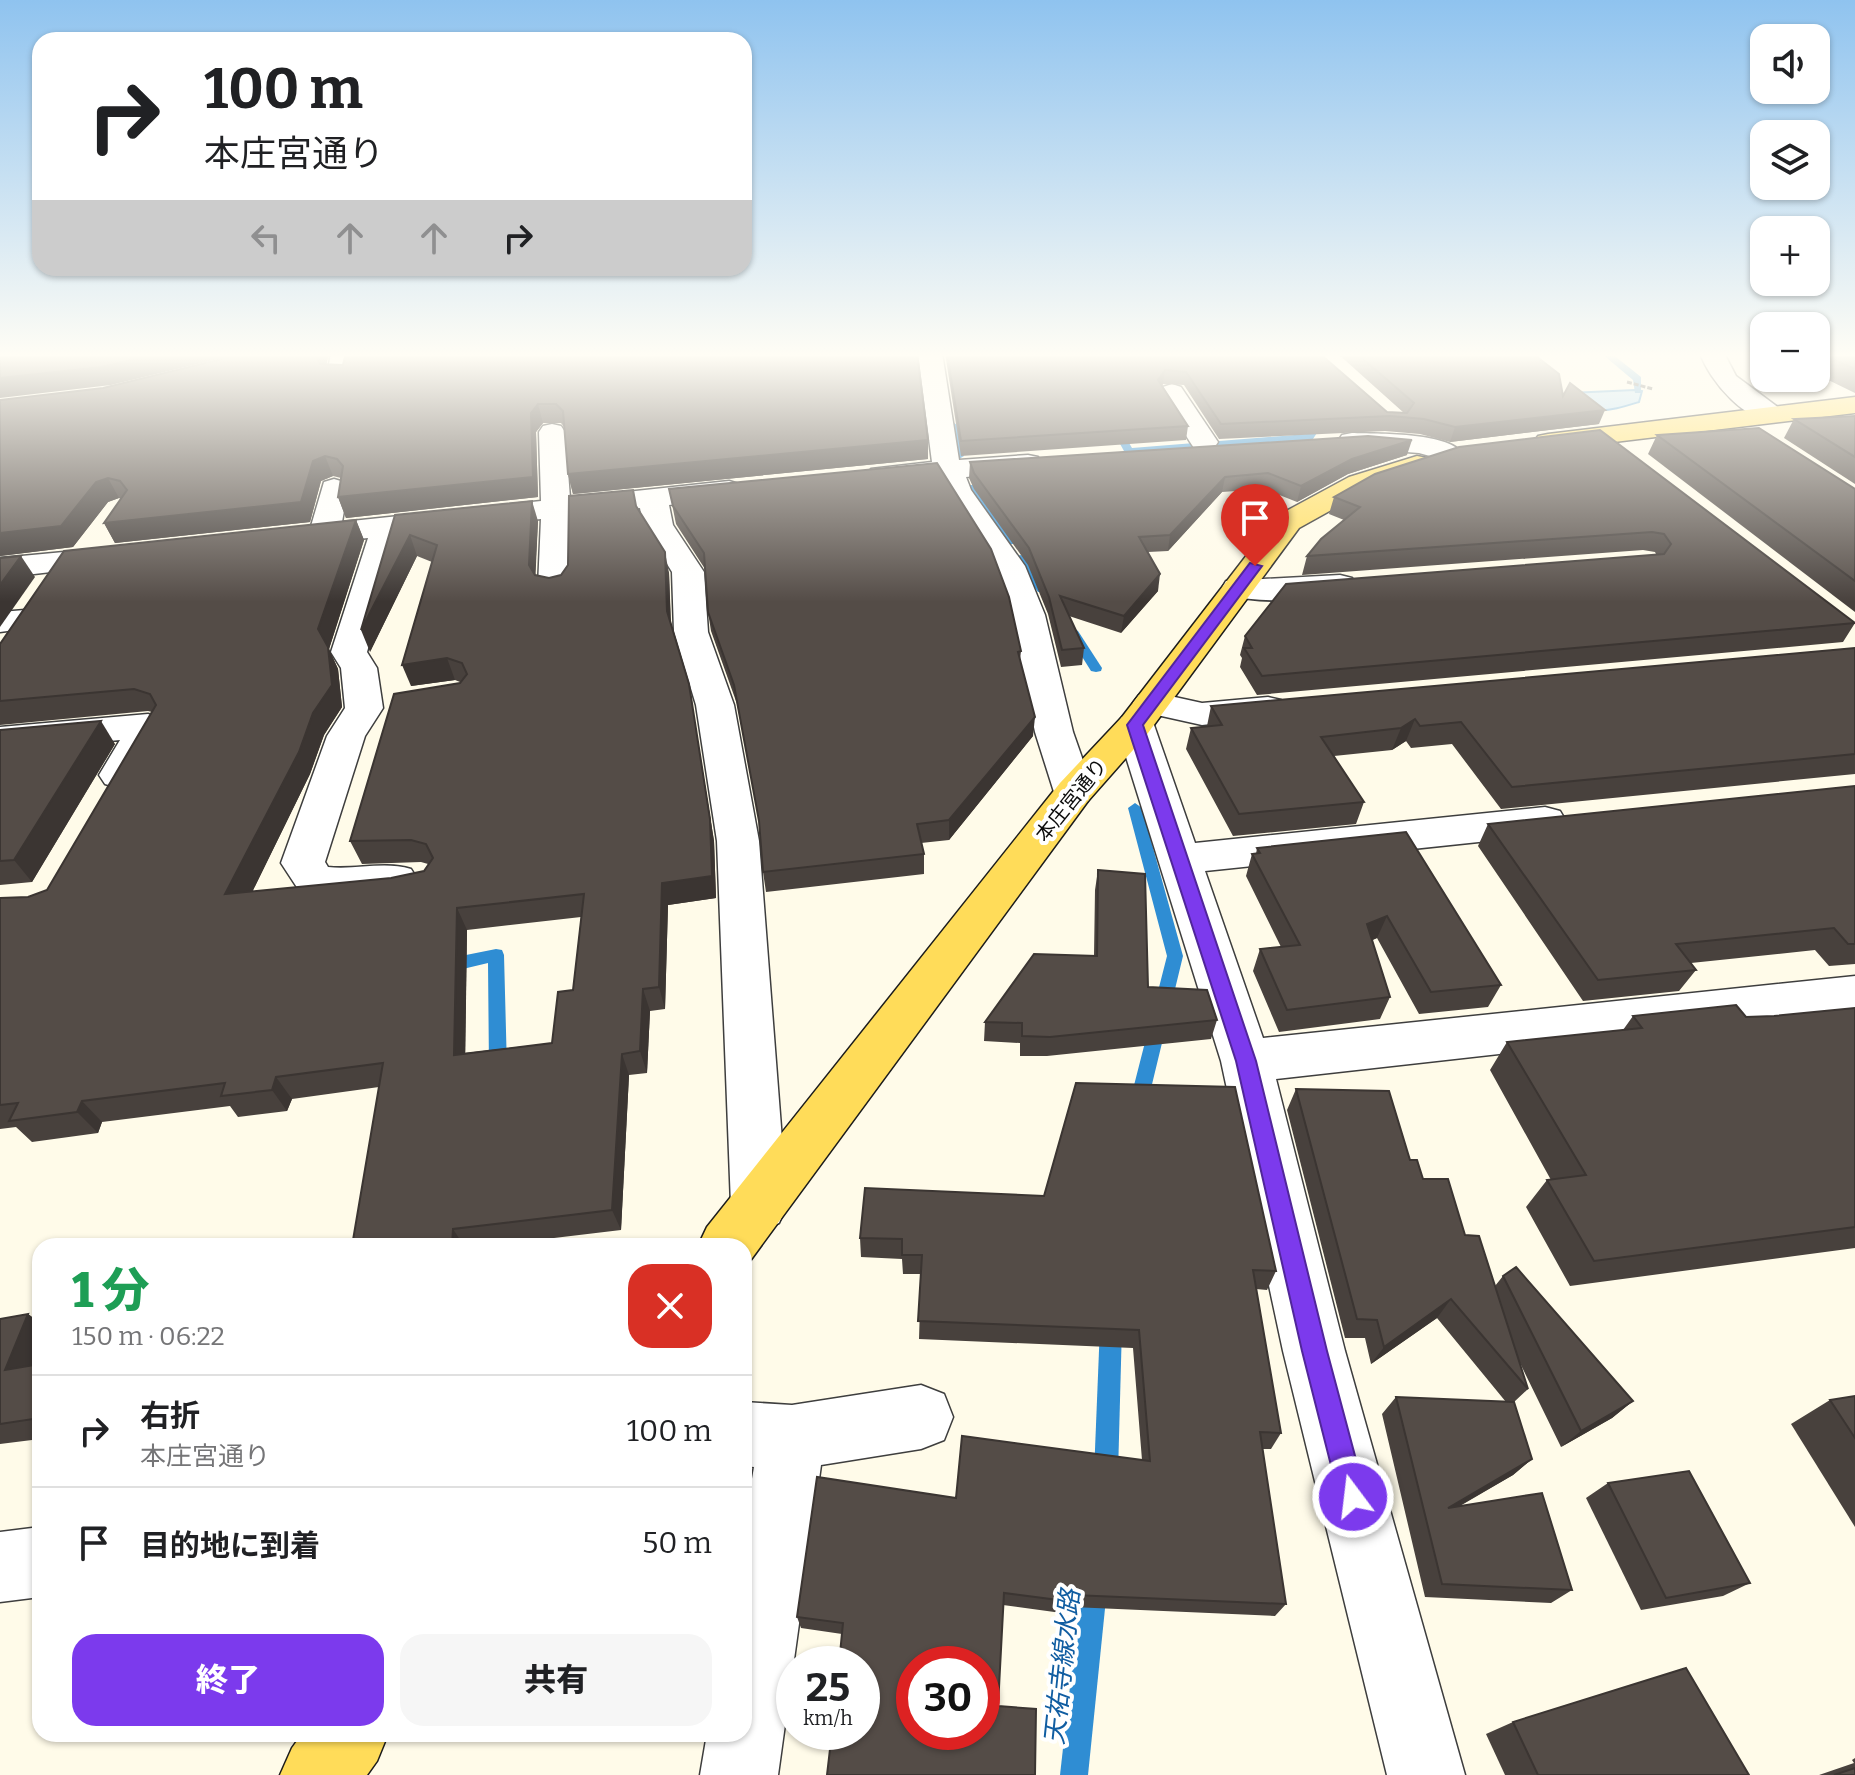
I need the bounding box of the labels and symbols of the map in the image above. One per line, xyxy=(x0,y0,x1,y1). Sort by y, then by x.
pin xyxy=(1221,484,1289,566)
street label: 本庄宮通り xyxy=(1030,754,1112,846)
position arrow xyxy=(1311,1455,1395,1539)
water label: 天祐寺線水路 xyxy=(1039,1586,1086,1746)
speed limit sign: 30 xyxy=(896,1646,1000,1750)

